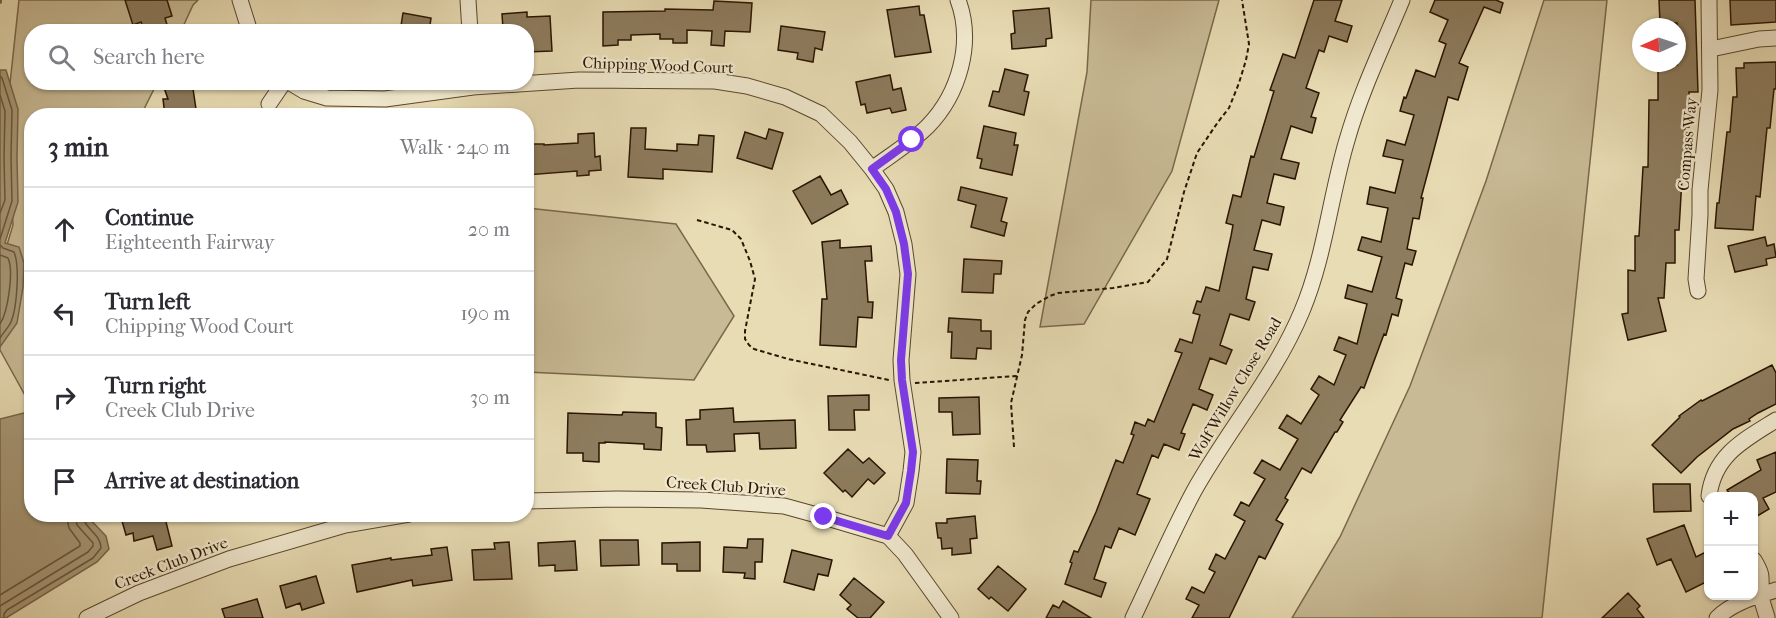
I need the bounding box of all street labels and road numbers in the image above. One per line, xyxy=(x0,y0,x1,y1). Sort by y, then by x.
street label: Chipping Wood Court xyxy=(582,53,734,77)
street label: Compass Way xyxy=(1673,96,1701,192)
street label: Wolf Willow Close Road xyxy=(1184,314,1286,465)
street label: Creek Club Drive xyxy=(666,472,787,500)
street label: Creek Club Drive xyxy=(112,533,230,593)

